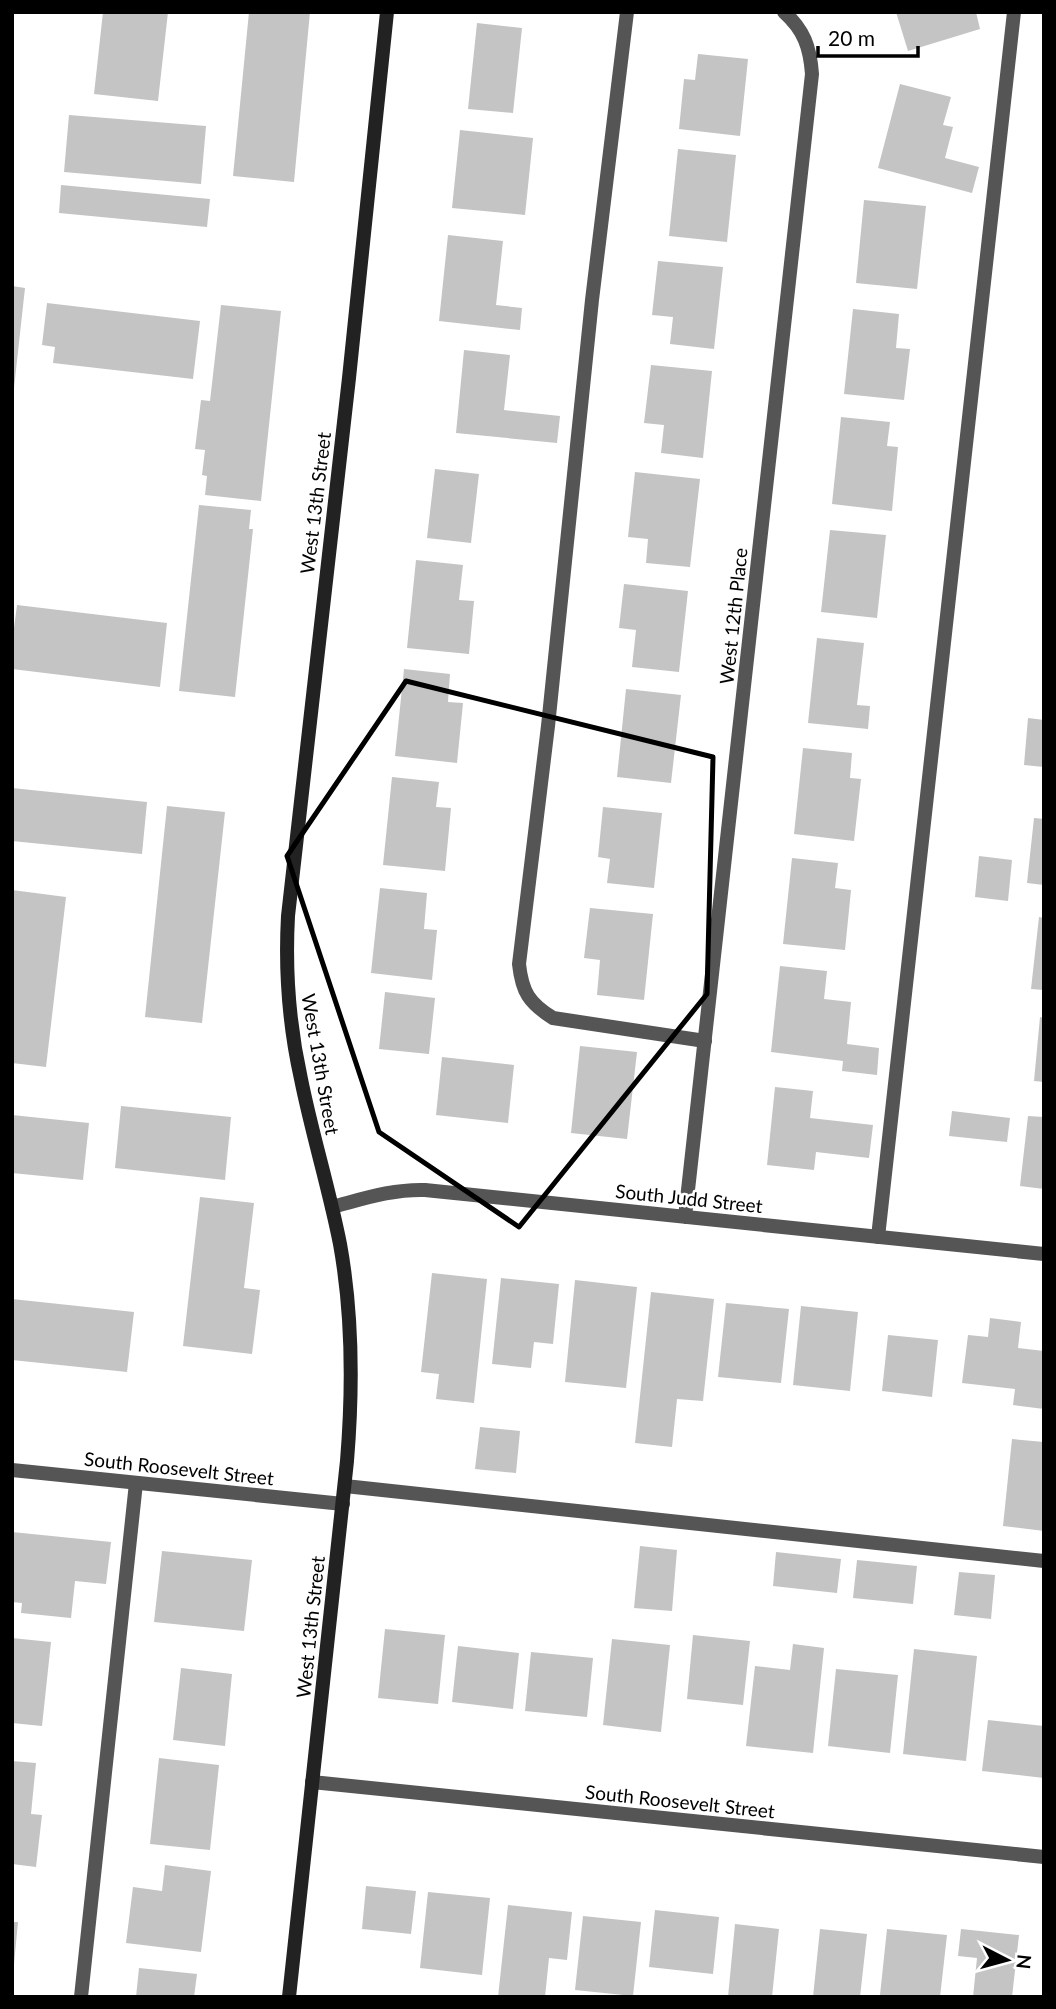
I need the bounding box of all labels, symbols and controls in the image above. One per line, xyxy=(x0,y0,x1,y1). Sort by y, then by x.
scale bar xyxy=(818,14,918,58)
text: 20 m xyxy=(828,25,875,50)
street label: West 13th Street xyxy=(295,431,335,575)
street label: West 12th Place xyxy=(714,547,752,685)
street label: West 13th Street xyxy=(297,992,345,1137)
street label: South Judd Street xyxy=(614,1179,764,1217)
street label: South Roosevelt Street xyxy=(83,1447,275,1489)
street label: West 13th Street xyxy=(291,1555,329,1699)
street label: South Roosevelt Street xyxy=(584,1780,776,1822)
north arrow xyxy=(972,1925,1042,1995)
text: N xyxy=(1012,1953,1037,1970)

